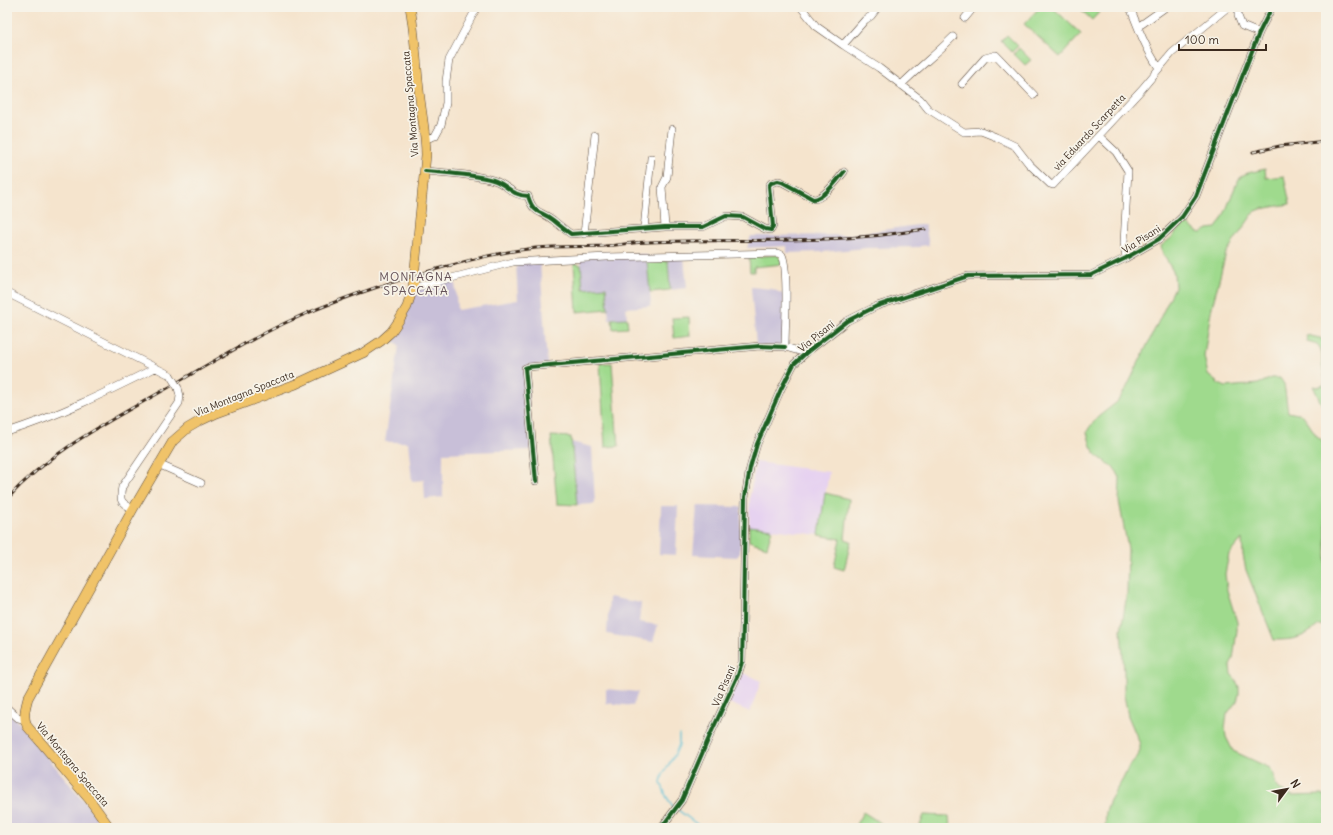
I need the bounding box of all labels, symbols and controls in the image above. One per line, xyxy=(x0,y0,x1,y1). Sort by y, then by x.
scale bar xyxy=(1179,26,1266,52)
text: 100 m xyxy=(1185,32,1219,47)
street label: Via Montagna Spaccata xyxy=(399,50,422,157)
street label: via Eduardo Scarpetta xyxy=(1050,91,1128,173)
street label: Via Pisani xyxy=(1120,222,1163,257)
district label: MONTAGNA SPACCATA xyxy=(379,269,453,298)
street label: Via Pisani xyxy=(795,318,837,355)
street label: Via Montagna Spaccata xyxy=(193,367,296,419)
street label: Via Pisani xyxy=(709,664,738,709)
street label: Via Montagna Spaccata xyxy=(34,719,112,809)
north arrow xyxy=(1267,769,1307,809)
text: N xyxy=(1288,777,1303,791)

